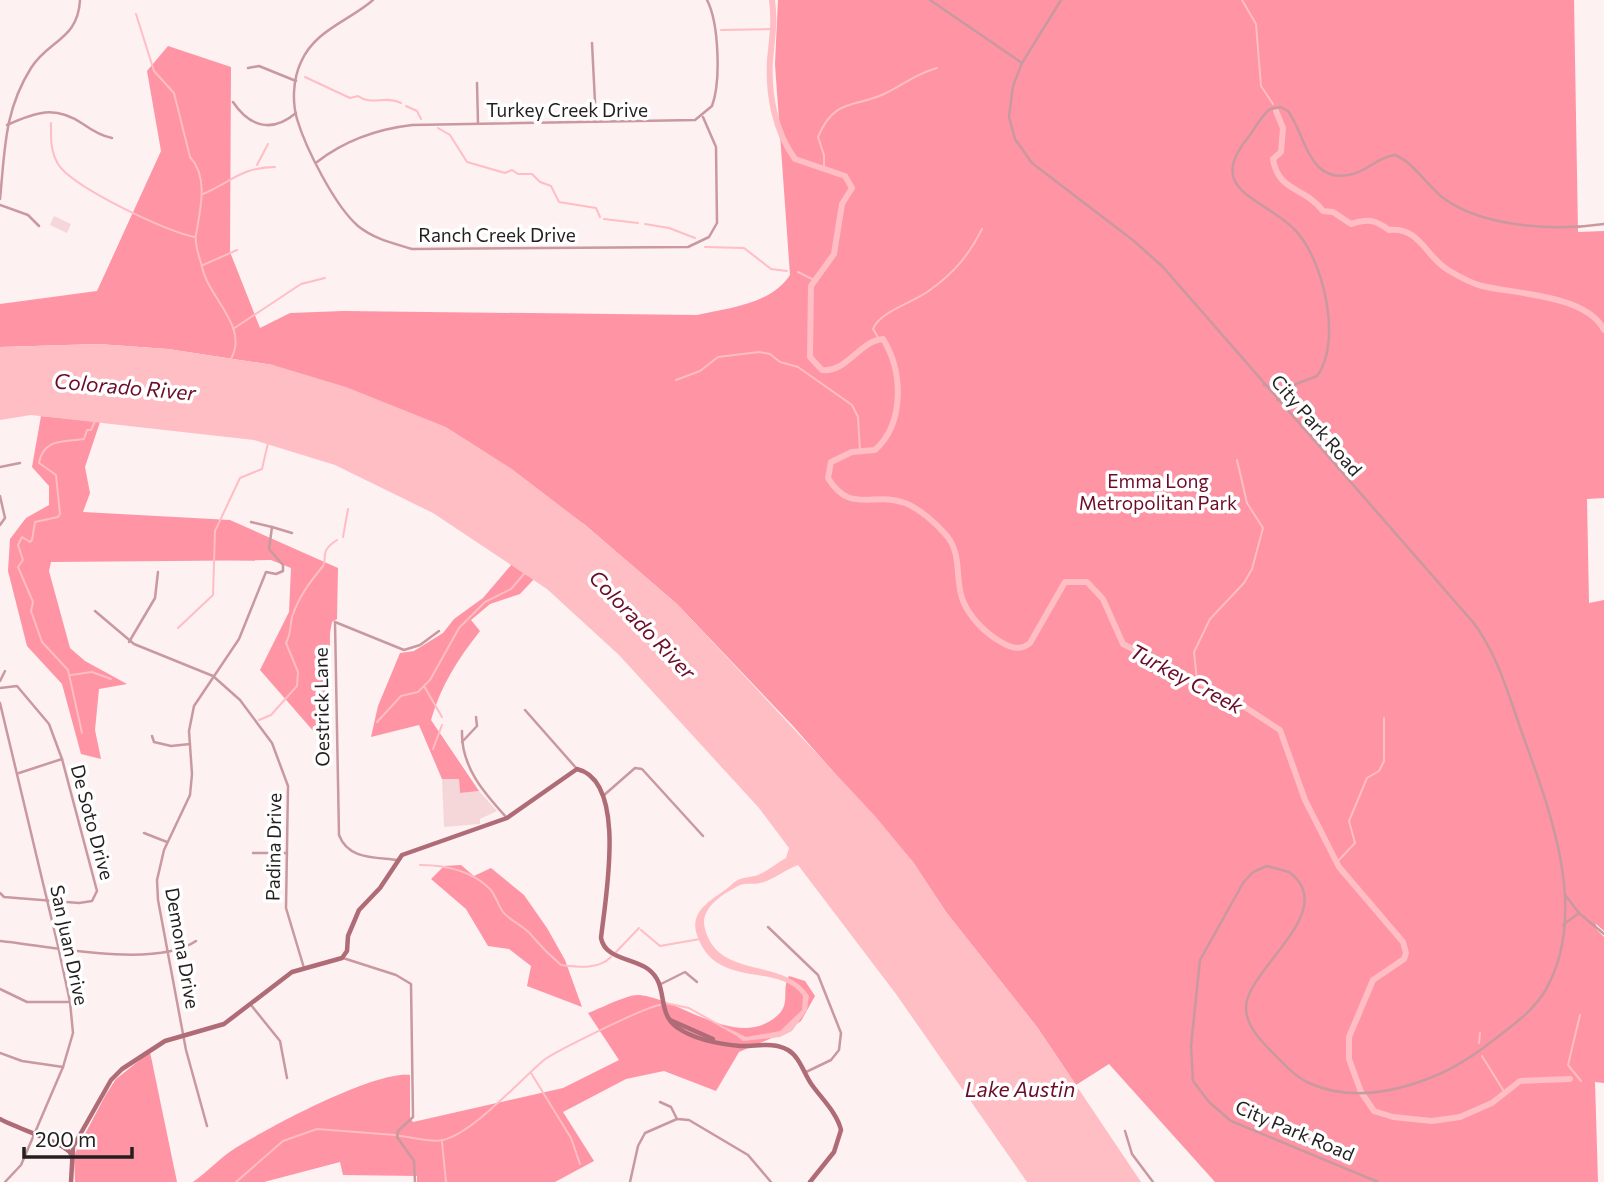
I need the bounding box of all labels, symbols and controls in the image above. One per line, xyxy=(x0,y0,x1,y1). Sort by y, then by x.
street label: Turkey Creek Drive xyxy=(486,98,648,121)
street label: Ranch Creek Drive xyxy=(418,223,576,246)
water label: Colorado River xyxy=(53,367,198,405)
street label: City Park Road xyxy=(1267,370,1367,480)
park label: Emma Long Metropolitan Park xyxy=(1079,469,1237,514)
water label: Colorado River xyxy=(585,564,702,684)
water label: Turkey Creek xyxy=(1126,638,1248,719)
street label: Oestrick Lane xyxy=(308,647,334,767)
street label: De Soto Drive xyxy=(67,762,119,882)
street label: Padina Drive xyxy=(261,793,285,901)
street label: San Juan Drive xyxy=(46,883,94,1007)
street label: Demona Drive xyxy=(161,886,205,1010)
water label: Lake Austin xyxy=(965,1076,1075,1101)
street label: City Park Road xyxy=(1232,1095,1358,1165)
scale bar xyxy=(24,1116,133,1160)
text: 200 m xyxy=(35,1126,96,1151)

